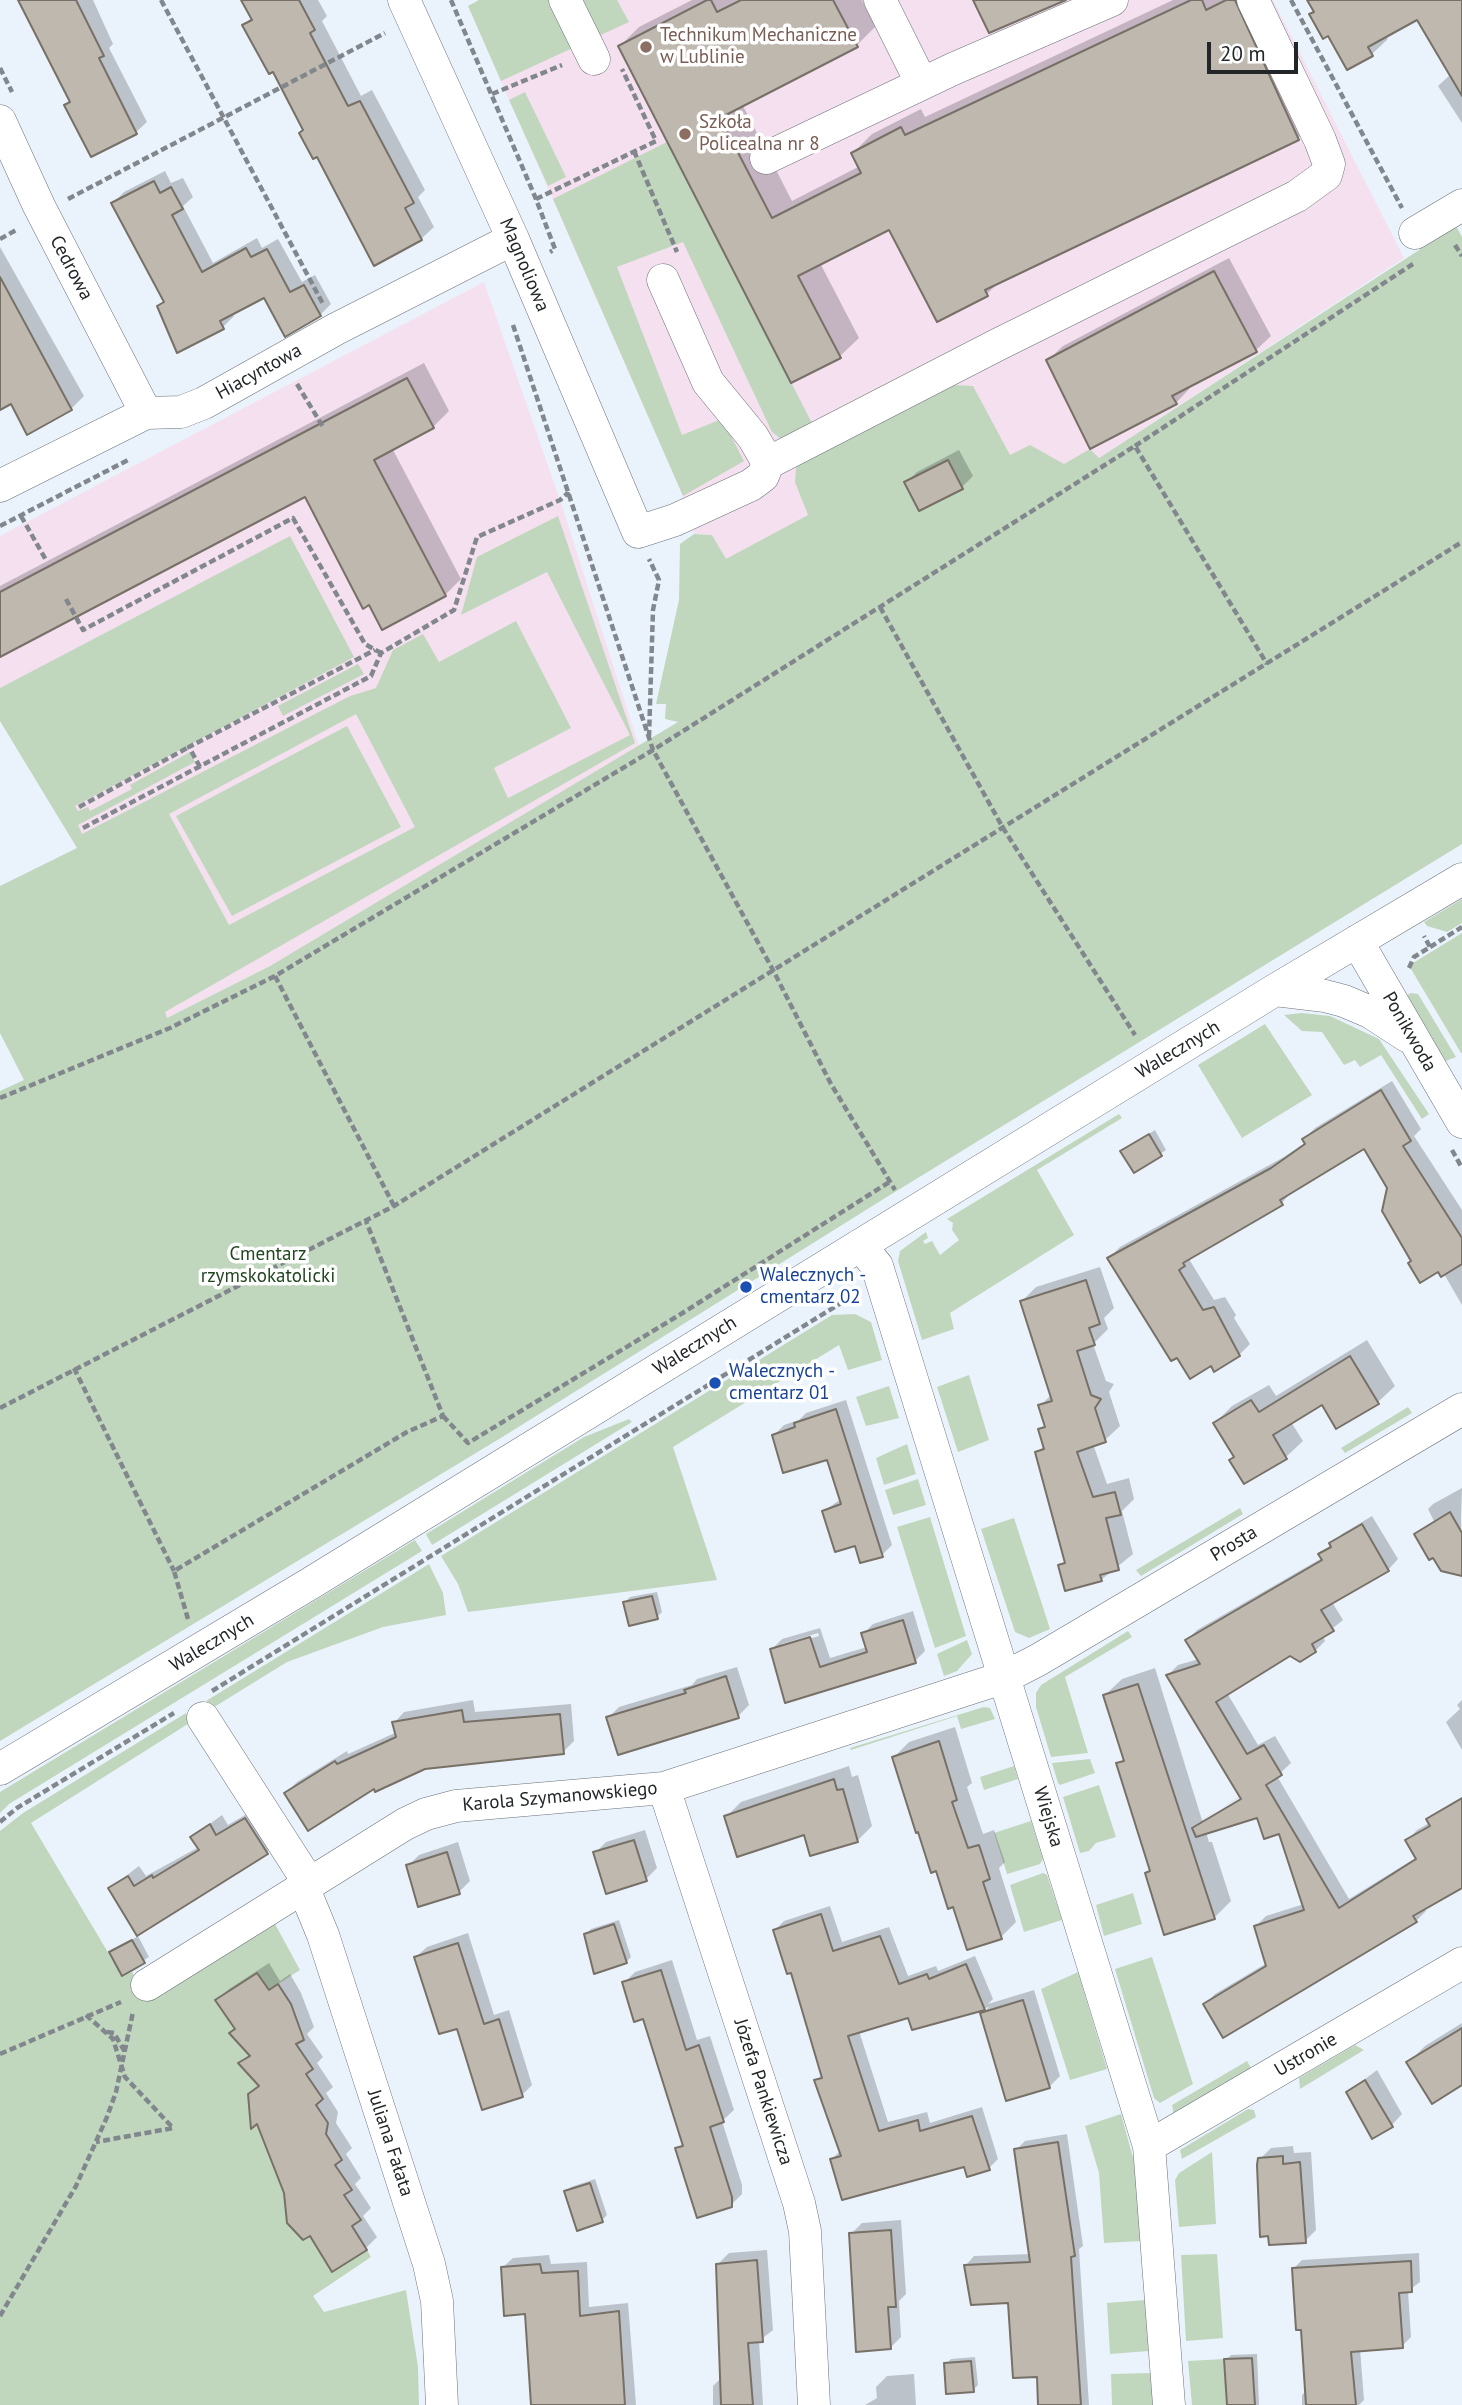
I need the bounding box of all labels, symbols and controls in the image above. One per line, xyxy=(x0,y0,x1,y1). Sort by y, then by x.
place label: Technikum Mechaniczne w Lublinie xyxy=(660,25,857,69)
scale bar xyxy=(1210,28,1301,72)
marker: Technikum Mechaniczne w Lublinie xyxy=(638,39,654,55)
text: 20 m xyxy=(1220,40,1266,67)
place label: Szkoła Policealna nr 8 xyxy=(699,112,820,156)
marker: Szkoła Policealna nr 8 xyxy=(677,126,693,142)
street label: Magnoliowa xyxy=(494,215,554,315)
street label: Cedrowa xyxy=(45,232,97,304)
street label: Hiacyntowa xyxy=(212,339,306,405)
street label: Ponikwoda xyxy=(1377,988,1441,1076)
street label: Walecznych xyxy=(1132,1016,1224,1084)
park label: Cmentarz rzymskokatolicki xyxy=(201,1244,335,1288)
place label: Walecznych - cmentarz 02 xyxy=(760,1265,866,1309)
marker: Walecznych - cmentarz 02 xyxy=(738,1279,754,1295)
street label: Walecznych xyxy=(649,1311,741,1381)
place label: Walecznych - cmentarz 01 xyxy=(729,1361,835,1405)
marker: Walecznych - cmentarz 01 xyxy=(707,1375,723,1391)
street label: Prosta xyxy=(1207,1521,1261,1567)
street label: Walecznych xyxy=(166,1609,258,1677)
street label: Karola Szymanowskiego xyxy=(462,1777,658,1817)
street label: Wiejska xyxy=(1028,1784,1068,1850)
street label: Józefa Pankiewicza xyxy=(729,2016,797,2168)
street label: Ustronie xyxy=(1271,2028,1341,2082)
street label: Juliana Fałata xyxy=(362,2087,418,2199)

